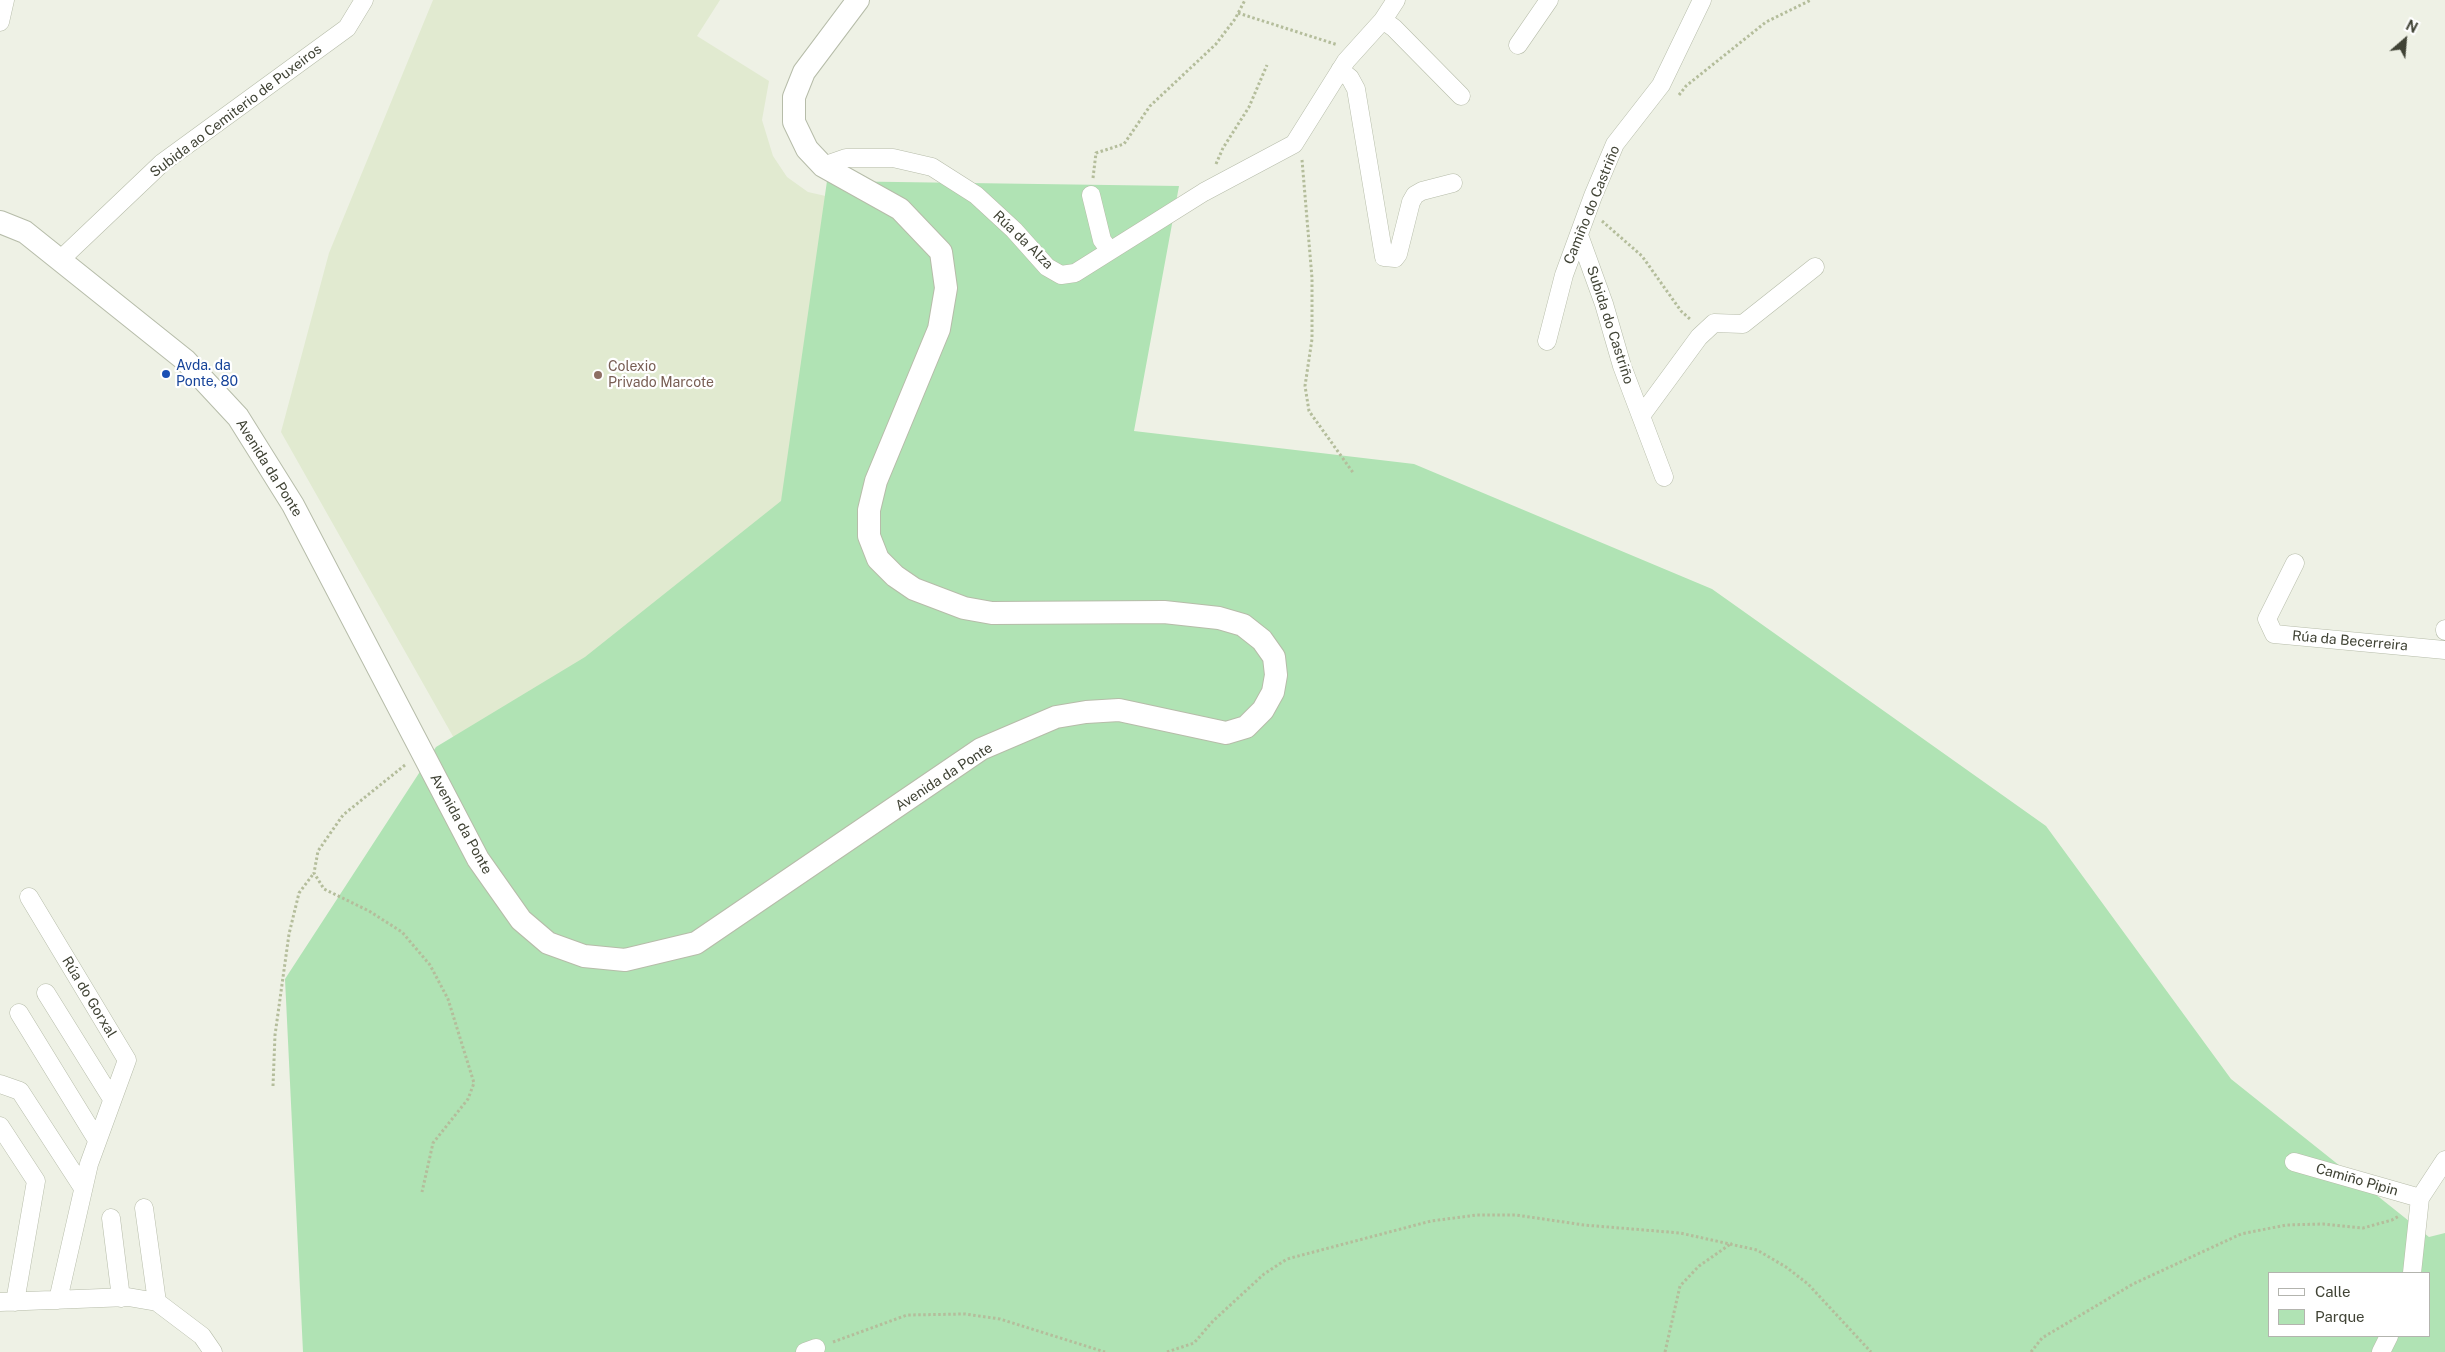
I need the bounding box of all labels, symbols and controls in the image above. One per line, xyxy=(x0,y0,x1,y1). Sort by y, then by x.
north arrow xyxy=(2380,15,2430,65)
text: N xyxy=(2403,17,2420,36)
street label: Subida ao Cemiterio de Puxeiros xyxy=(147,41,325,181)
street label: Camiño do Castriño xyxy=(1560,143,1624,267)
street label: Rúa da Alza xyxy=(989,207,1057,273)
street label: Subida do Castriño xyxy=(1583,264,1637,386)
place label: Avda. da Ponte, 80 xyxy=(176,358,238,391)
place label: Colexio Privado Marcote xyxy=(608,359,714,392)
marker: Avda. da Ponte, 80 xyxy=(160,368,172,380)
marker: Colexio Privado Marcote xyxy=(592,369,604,381)
street label: Avenida da Ponte xyxy=(232,416,306,520)
street label: Rúa da Becerreira xyxy=(2291,628,2409,654)
street label: Avenida da Ponte xyxy=(892,739,996,815)
street label: Avenida da Ponte xyxy=(426,771,496,877)
street label: Rúa do Gorxal xyxy=(58,953,120,1041)
street label: Camiño Pipin xyxy=(2314,1160,2400,1200)
legend xyxy=(2268,1272,2430,1337)
text: Calle xyxy=(2315,1283,2351,1300)
text: Parque xyxy=(2315,1308,2365,1325)

